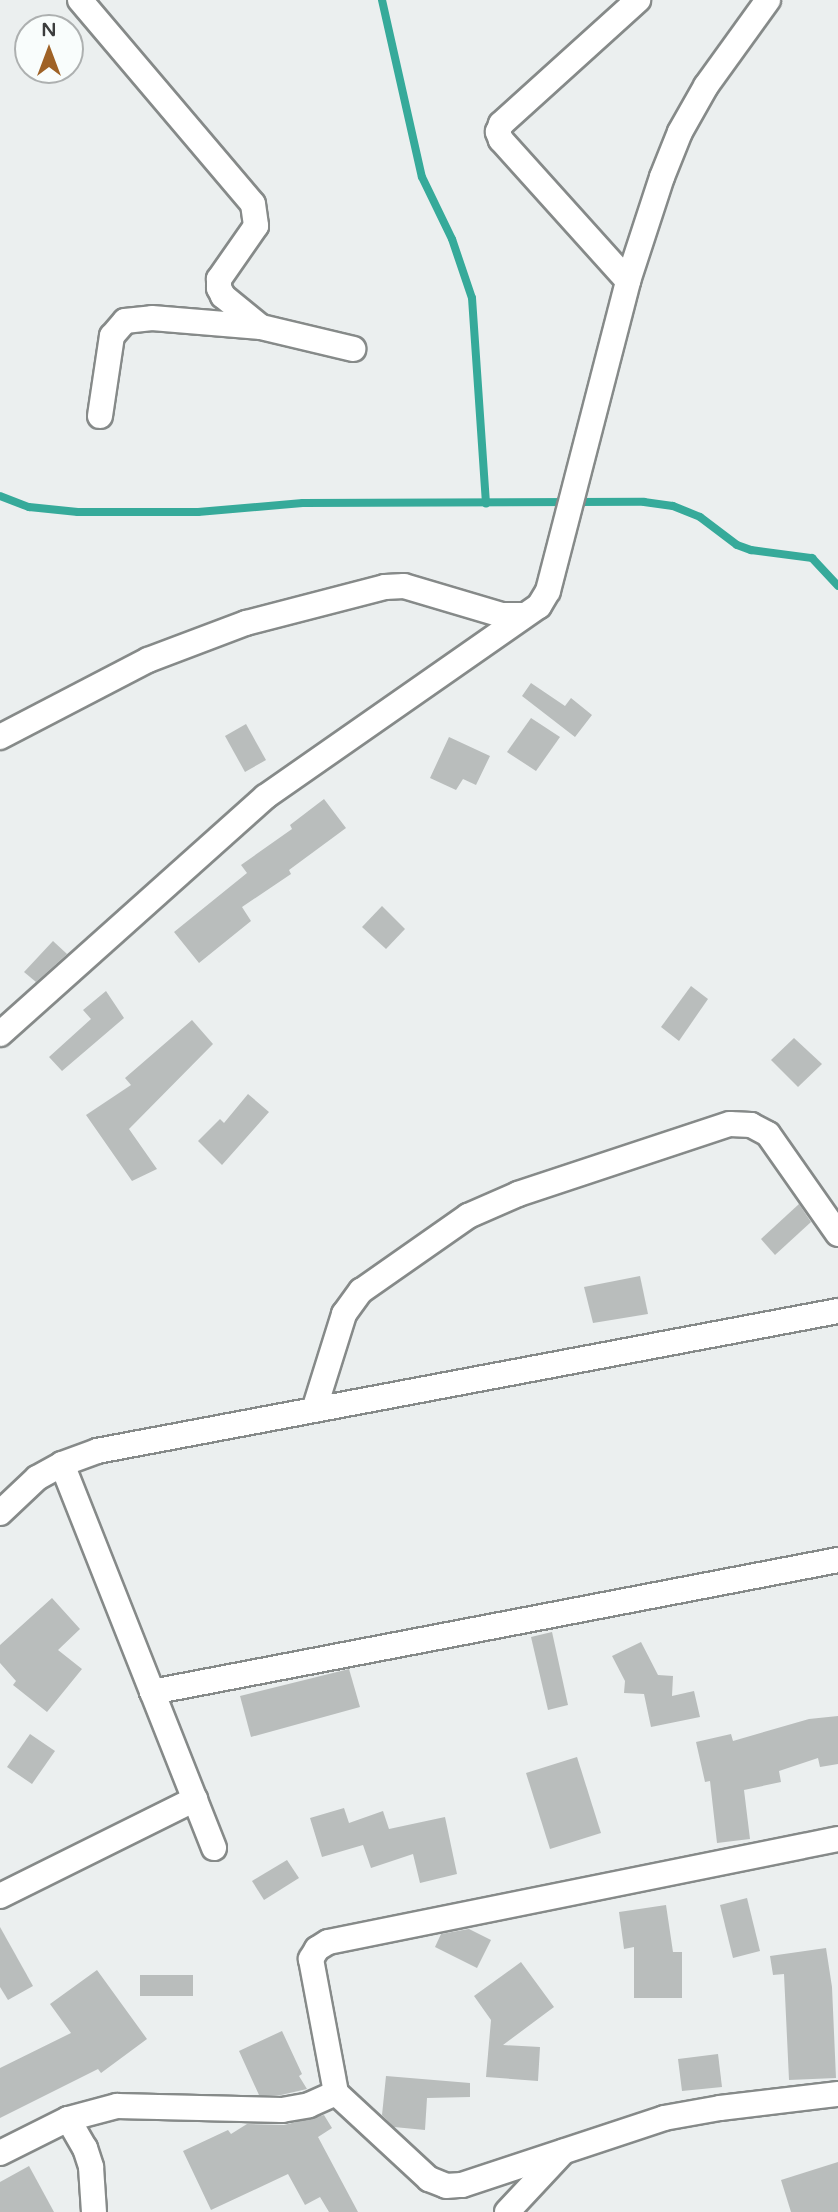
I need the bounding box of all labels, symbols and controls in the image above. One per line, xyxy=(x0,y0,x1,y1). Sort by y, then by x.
north arrow xyxy=(14,14,84,84)
text: N xyxy=(41,19,57,41)

